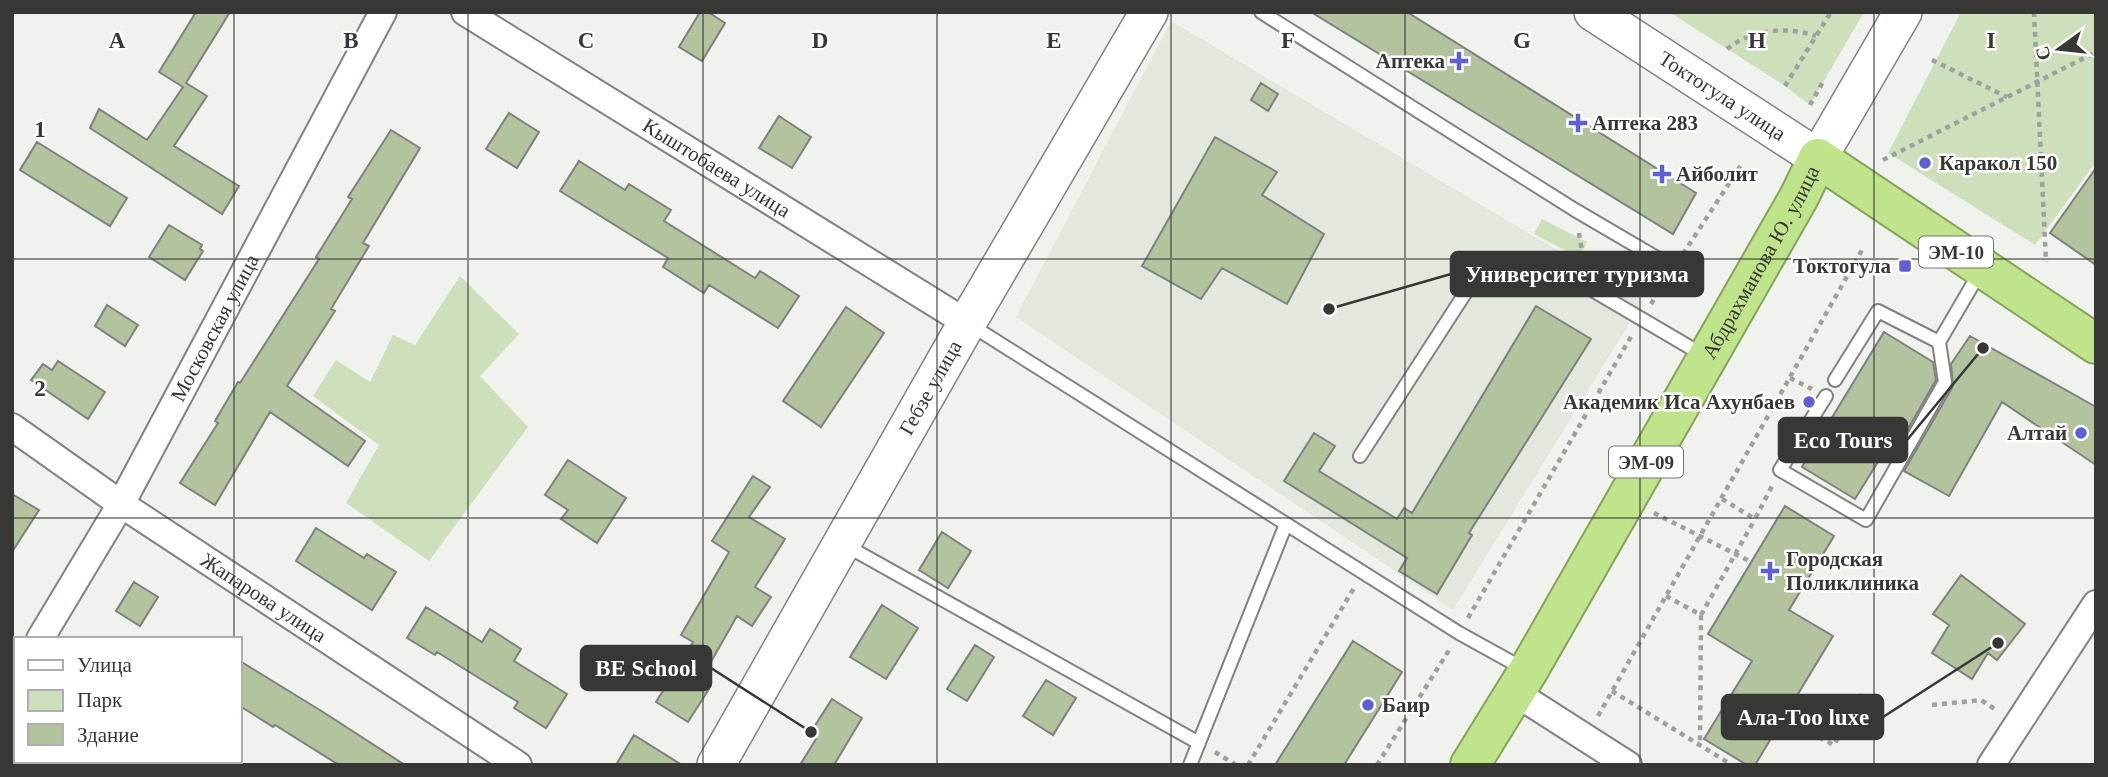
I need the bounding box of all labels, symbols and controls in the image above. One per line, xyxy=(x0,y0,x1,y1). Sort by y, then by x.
north arrow xyxy=(2024,14,2094,84)
text: A xyxy=(109,28,126,53)
text: B xyxy=(343,28,359,53)
text: C xyxy=(578,28,594,53)
text: D xyxy=(812,28,828,53)
text: E xyxy=(1046,28,1062,53)
text: F xyxy=(1281,28,1295,53)
text: G xyxy=(1513,28,1531,53)
text: H xyxy=(1748,28,1766,53)
text: I xyxy=(1987,28,1996,53)
text: С xyxy=(2031,44,2055,63)
street label: Токтогула улица xyxy=(1654,46,1791,146)
place label: Аптека xyxy=(1376,49,1445,73)
marker: Аптека xyxy=(1451,53,1467,69)
place label: Аптека 283 xyxy=(1592,111,1698,135)
street label: Кыштобаева улица xyxy=(638,113,795,223)
marker: Аптека 283 xyxy=(1570,115,1586,131)
text: 1 xyxy=(34,117,46,142)
place label: Каракол 150 xyxy=(1939,151,2057,175)
marker: Каракол 150 xyxy=(1917,155,1933,171)
street label: Абдрахманова Ю. улица xyxy=(1697,161,1825,363)
place label: Айболит xyxy=(1676,162,1759,186)
marker: Айболит xyxy=(1654,166,1670,182)
road number: ЭМ-10 xyxy=(1919,236,1993,268)
street label: Московская улица xyxy=(166,250,264,406)
callout: Университет туризма xyxy=(1451,252,1703,296)
place label: Токтогула xyxy=(1793,254,1891,278)
marker: Токтогула xyxy=(1897,258,1913,274)
text: Университет туризма xyxy=(1465,262,1689,287)
street label: Гебзе улица xyxy=(894,335,967,439)
text: 2 xyxy=(34,376,46,401)
place label: Академик Иса Ахунбаев xyxy=(1563,390,1795,414)
marker: Академик Иса Ахунбаев xyxy=(1801,394,1817,410)
callout: Eco Tours xyxy=(1779,418,1907,462)
place label: Алтай xyxy=(2007,421,2067,445)
marker: Алтай xyxy=(2073,425,2089,441)
text: Eco Tours xyxy=(1793,428,1893,453)
road number: ЭМ-09 xyxy=(1609,446,1683,477)
place label: Городская Поликлиника xyxy=(1786,547,1919,595)
street label: Жапарова улица xyxy=(196,548,331,648)
marker: Городская Поликлиника xyxy=(1760,561,1780,581)
legend xyxy=(14,637,242,763)
callout: BE School xyxy=(581,646,711,690)
text: Улица xyxy=(77,653,132,677)
text: BE School xyxy=(595,656,697,681)
text: Парк xyxy=(77,688,123,712)
place label: Баир xyxy=(1382,693,1430,717)
callout: Ала-Тоо luxe xyxy=(1722,695,1883,739)
marker: Баир xyxy=(1360,697,1376,713)
text: Ала-Тоо luxe xyxy=(1737,705,1869,730)
text: Здание xyxy=(77,723,139,747)

